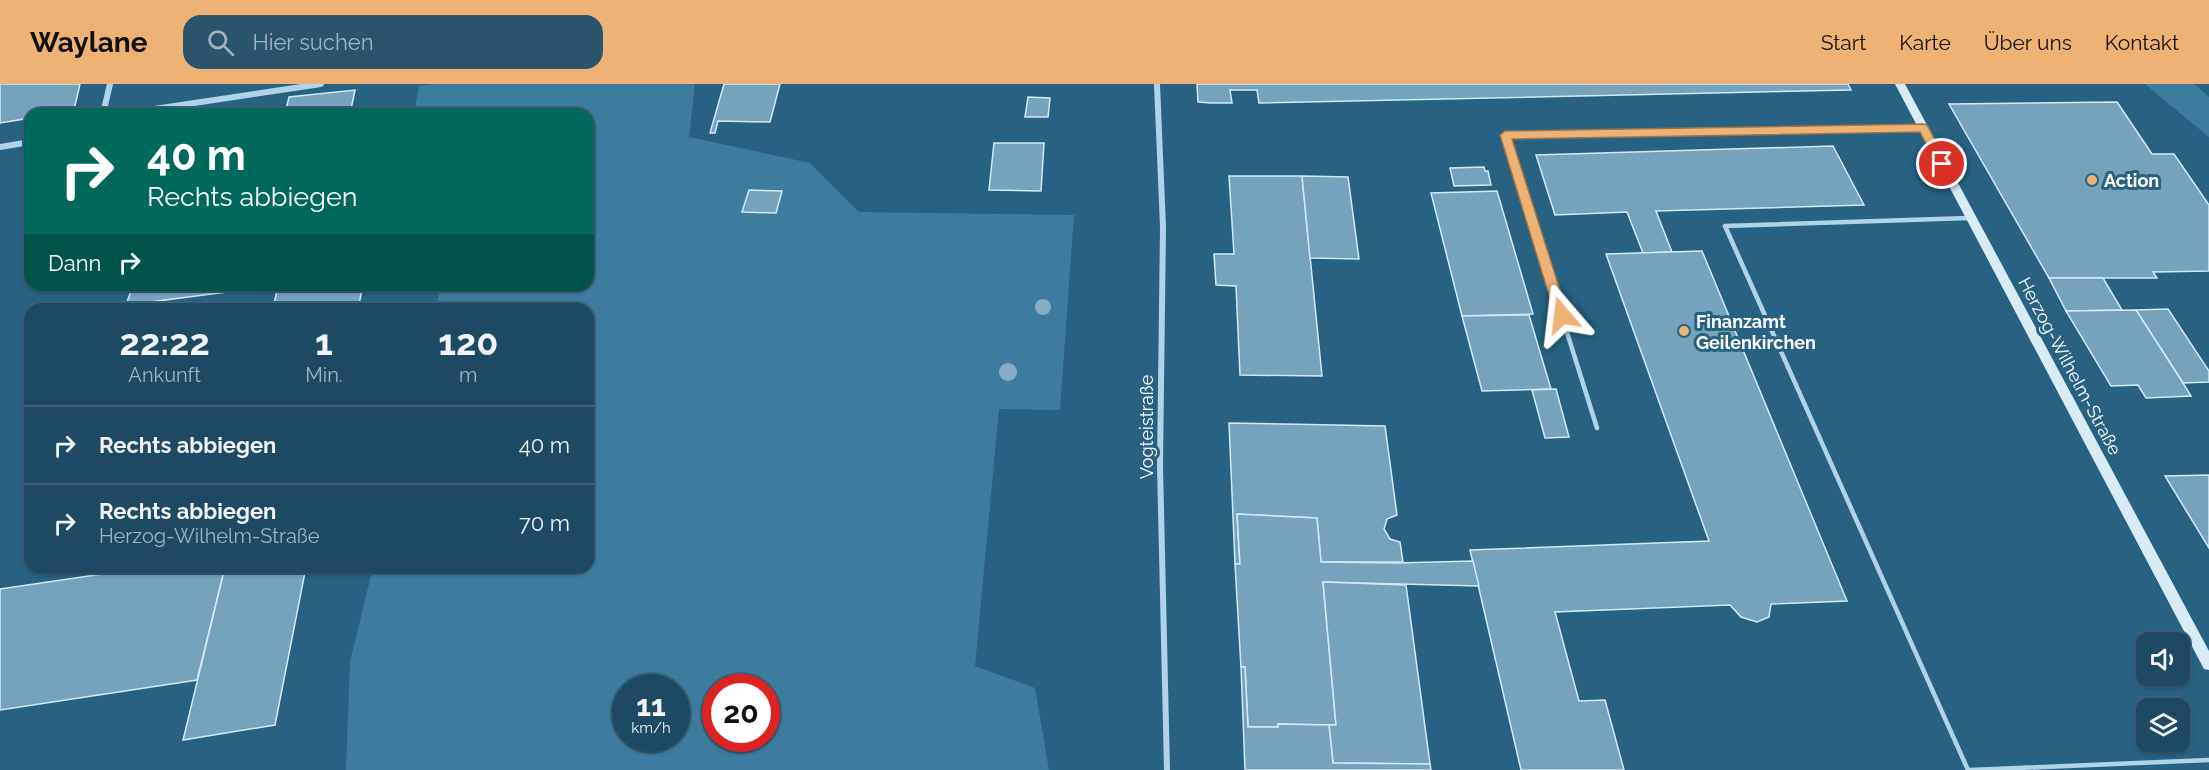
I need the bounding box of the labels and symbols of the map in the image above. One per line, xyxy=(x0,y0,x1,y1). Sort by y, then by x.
pin xyxy=(1916,138,1967,189)
place label: Action xyxy=(2104,170,2159,191)
marker: Action xyxy=(2085,173,2099,187)
street label: Herzog-Wilhelm-Straße xyxy=(2014,273,2126,459)
position arrow xyxy=(1530,283,1594,347)
place label: Finanzamt Geilenkirchen xyxy=(1696,311,1816,353)
marker: Finanzamt Geilenkirchen xyxy=(1677,324,1691,338)
street label: Vogteistraße xyxy=(1136,374,1157,479)
speed limit sign: 20 xyxy=(702,674,780,752)

